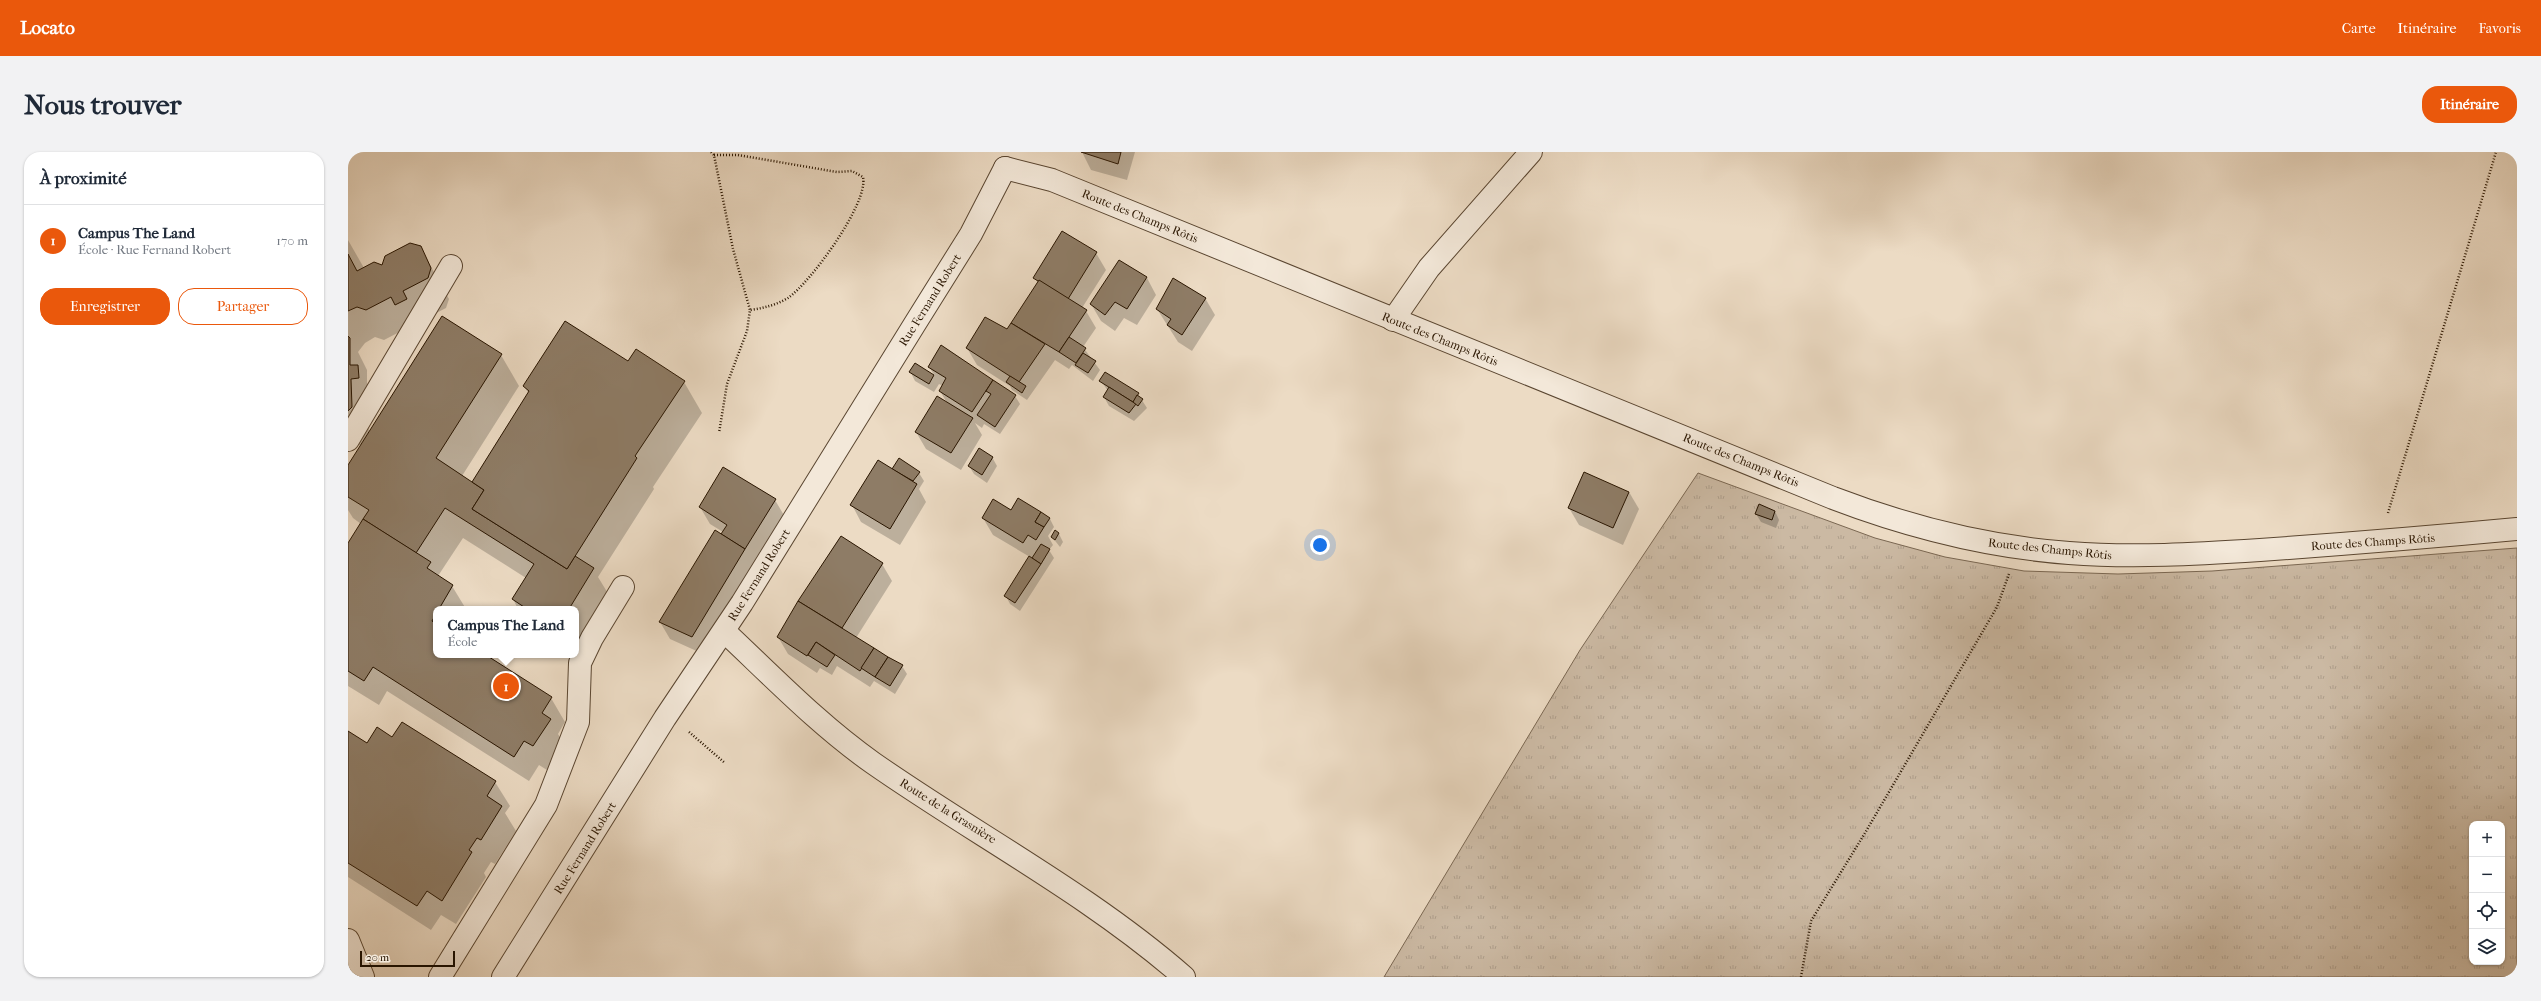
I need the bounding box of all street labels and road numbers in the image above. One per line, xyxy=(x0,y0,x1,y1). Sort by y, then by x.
street label: Route des Champs Rôtis xyxy=(1080,186,1201,246)
street label: Rue Fernand Robert xyxy=(896,251,964,349)
street label: Route des Champs Rôtis xyxy=(1380,309,1501,369)
street label: Route des Champs Rôtis xyxy=(1681,430,1802,490)
street label: Rue Fernand Robert xyxy=(725,526,793,624)
street label: Route des Champs Rôtis xyxy=(2311,531,2436,553)
street label: Route des Champs Rôtis xyxy=(1987,536,2113,563)
street label: Route de la Grasnière xyxy=(897,776,999,847)
street label: Rue Fernand Robert xyxy=(551,799,619,897)

